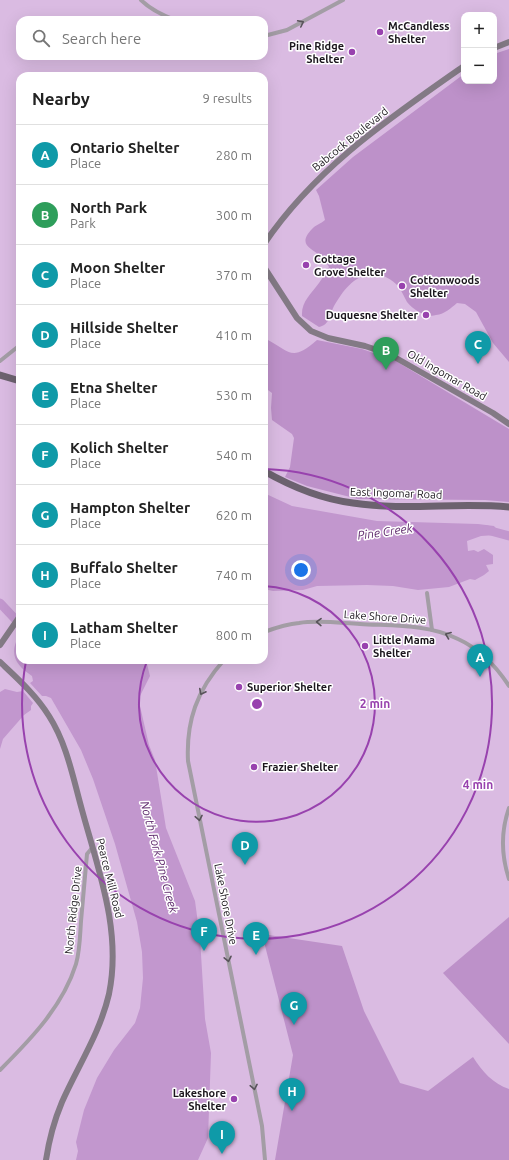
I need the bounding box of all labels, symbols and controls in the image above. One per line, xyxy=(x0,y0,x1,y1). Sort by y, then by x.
map controls xyxy=(461,12,497,84)
button: + xyxy=(461,12,497,48)
search box xyxy=(16,16,268,60)
place label: McCandless Shelter xyxy=(388,20,449,45)
one-way arrow xyxy=(296,21,304,28)
icon: search xyxy=(30,27,52,49)
marker: McCandless Shelter xyxy=(375,27,385,37)
text: Search here xyxy=(62,30,141,47)
place label: Pine Ridge Shelter xyxy=(289,40,344,65)
marker: Pine Ridge Shelter xyxy=(347,47,357,57)
button: − xyxy=(461,48,497,84)
text: Nearby xyxy=(32,89,90,108)
text: 9 results xyxy=(202,91,252,105)
street label: Babcock Boulevard xyxy=(310,105,390,173)
text: Ontario Shelter xyxy=(70,139,179,156)
text: A xyxy=(40,148,50,162)
text: 280 m xyxy=(216,148,252,162)
text: Place xyxy=(70,156,101,170)
text: North Park xyxy=(70,199,147,216)
text: B xyxy=(41,208,49,222)
text: 300 m xyxy=(216,208,252,222)
text: Park xyxy=(70,216,96,230)
place label: Cottage Grove Shelter xyxy=(314,253,386,278)
text: Moon Shelter xyxy=(70,259,165,276)
marker: Cottage Grove Shelter xyxy=(301,260,311,270)
text: C xyxy=(41,268,49,282)
text: 370 m xyxy=(216,268,252,282)
place label: Cottonwoods Shelter xyxy=(410,274,479,299)
text: Place xyxy=(70,276,101,290)
marker: Cottonwoods Shelter xyxy=(397,281,407,291)
place label: Duquesne Shelter xyxy=(326,309,418,321)
marker: Duquesne Shelter xyxy=(421,310,431,320)
text: Hillside Shelter xyxy=(70,319,178,336)
text: D xyxy=(40,328,50,342)
text: 410 m xyxy=(216,328,252,342)
pin: C xyxy=(465,331,491,364)
text: Place xyxy=(70,336,101,350)
pin: B xyxy=(373,337,399,370)
street label: Old Ingomar Road xyxy=(405,347,489,403)
text: Etna Shelter xyxy=(70,379,157,396)
text: E xyxy=(41,388,49,402)
text: 530 m xyxy=(216,388,252,402)
text: Place xyxy=(70,396,101,410)
text: Kolich Shelter xyxy=(70,439,168,456)
text: F xyxy=(41,448,49,462)
text: 540 m xyxy=(216,448,252,462)
text: Place xyxy=(70,456,101,470)
street label: East Ingomar Road xyxy=(350,485,442,501)
text: Hampton Shelter xyxy=(70,499,190,516)
text: G xyxy=(41,508,50,522)
text: 620 m xyxy=(216,508,252,522)
text: Place xyxy=(70,516,101,530)
water label: Pine Creek xyxy=(356,521,414,542)
text: Buffalo Shelter xyxy=(70,559,178,576)
your location xyxy=(291,560,311,580)
text: H xyxy=(40,568,50,582)
text: 740 m xyxy=(216,568,252,582)
text: Place xyxy=(70,576,101,590)
street label: Lake Shore Drive xyxy=(343,608,427,626)
one-way arrow xyxy=(316,618,322,626)
text: Latham Shelter xyxy=(70,619,178,636)
text: I xyxy=(43,628,47,642)
text: 800 m xyxy=(216,628,252,642)
one-way arrow xyxy=(445,631,452,639)
place label: Little Mama Shelter xyxy=(373,634,435,659)
text: Place xyxy=(70,636,101,650)
marker: Little Mama Shelter xyxy=(360,641,370,651)
pin: A xyxy=(467,644,493,677)
place label: Superior Shelter xyxy=(247,681,332,693)
marker: Superior Shelter xyxy=(234,682,244,692)
one-way arrow xyxy=(199,687,206,695)
centre of rings xyxy=(250,697,264,711)
text: 2 min xyxy=(360,697,390,710)
place label: Frazier Shelter xyxy=(262,761,339,773)
marker: Frazier Shelter xyxy=(249,762,259,772)
text: 4 min xyxy=(463,778,493,791)
water label: North Fork Pine Creek xyxy=(138,799,181,915)
one-way arrow xyxy=(195,815,203,821)
pin: D xyxy=(232,832,258,865)
street label: Pearce Mill Road xyxy=(94,837,126,919)
street label: Lake Shore Drive xyxy=(212,862,240,946)
street label: North Ridge Drive xyxy=(62,865,84,955)
pin: F xyxy=(191,918,217,951)
pin: E xyxy=(243,922,269,955)
one-way arrow xyxy=(223,956,231,963)
pin: G xyxy=(281,992,307,1025)
pin: H xyxy=(279,1078,305,1111)
one-way arrow xyxy=(250,1084,258,1090)
place label: Lakeshore Shelter xyxy=(173,1087,226,1112)
marker: Lakeshore Shelter xyxy=(229,1094,239,1104)
pin: I xyxy=(209,1121,235,1154)

